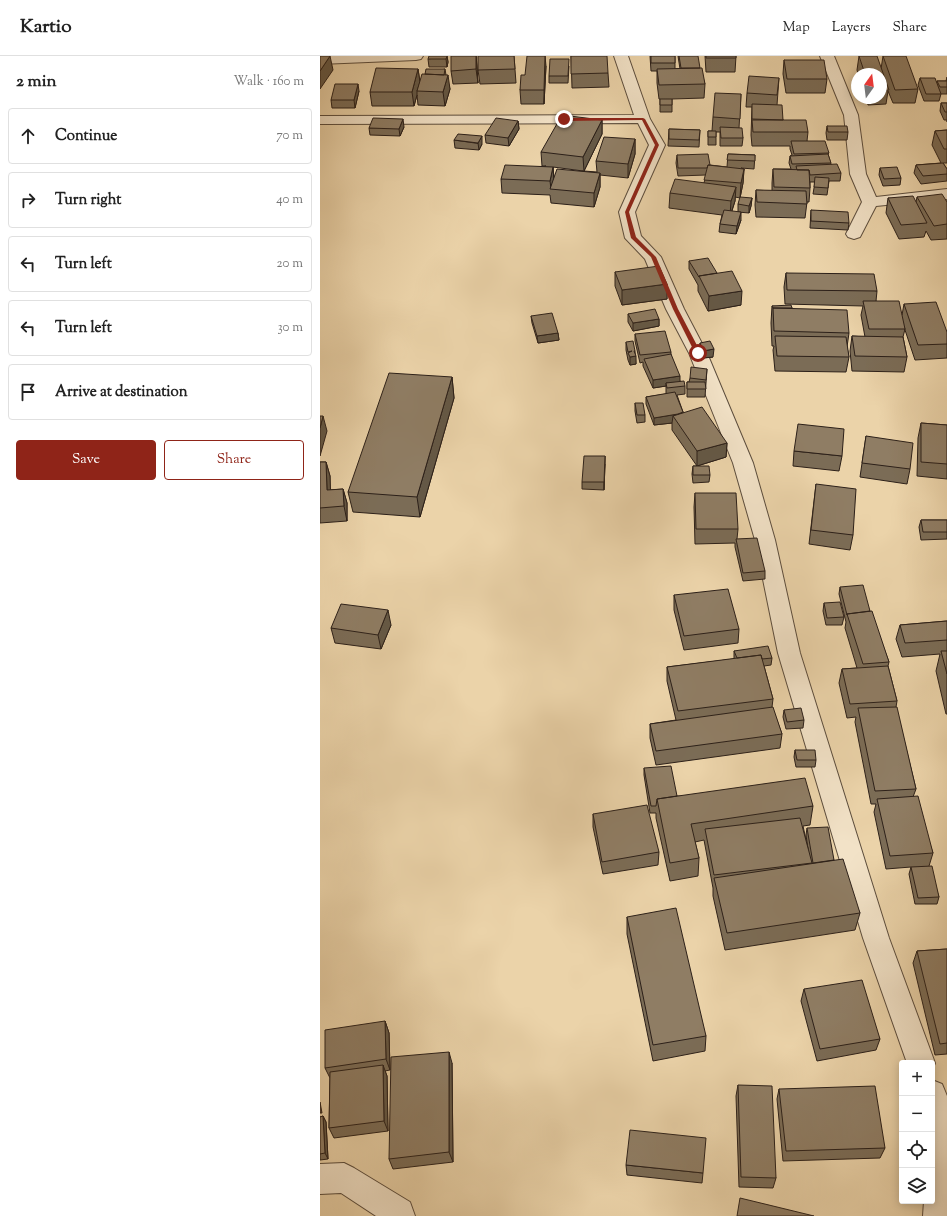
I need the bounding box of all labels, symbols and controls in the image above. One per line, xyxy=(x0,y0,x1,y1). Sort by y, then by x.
text: Kartio xyxy=(20,14,72,41)
text: Map xyxy=(783,18,810,38)
text: Layers xyxy=(832,18,870,38)
text: Share xyxy=(892,18,927,38)
north arrow xyxy=(851,68,887,104)
text: 2 min xyxy=(16,70,57,94)
text: Walk · 160 m xyxy=(233,73,304,91)
route end xyxy=(555,110,573,128)
icon: ahead xyxy=(17,125,39,147)
text: Continue xyxy=(55,126,117,147)
text: 70 m xyxy=(276,127,303,145)
icon: right xyxy=(17,189,39,211)
text: Turn right xyxy=(55,190,121,211)
text: 40 m xyxy=(276,191,303,209)
icon: left xyxy=(17,253,39,275)
text: Turn left xyxy=(55,254,112,275)
text: 20 m xyxy=(277,255,303,273)
icon: left xyxy=(17,317,39,339)
text: Turn left xyxy=(55,318,112,339)
text: 30 m xyxy=(277,319,303,337)
route start xyxy=(689,344,707,362)
icon: arrive xyxy=(17,381,39,403)
text: Arrive at destination xyxy=(55,382,188,403)
button: Save xyxy=(16,440,156,480)
button: Share xyxy=(164,440,304,480)
map controls xyxy=(899,1060,935,1204)
button: + xyxy=(899,1060,935,1096)
button: − xyxy=(899,1096,935,1132)
button: locate xyxy=(899,1132,935,1168)
button: layers xyxy=(899,1168,935,1204)

